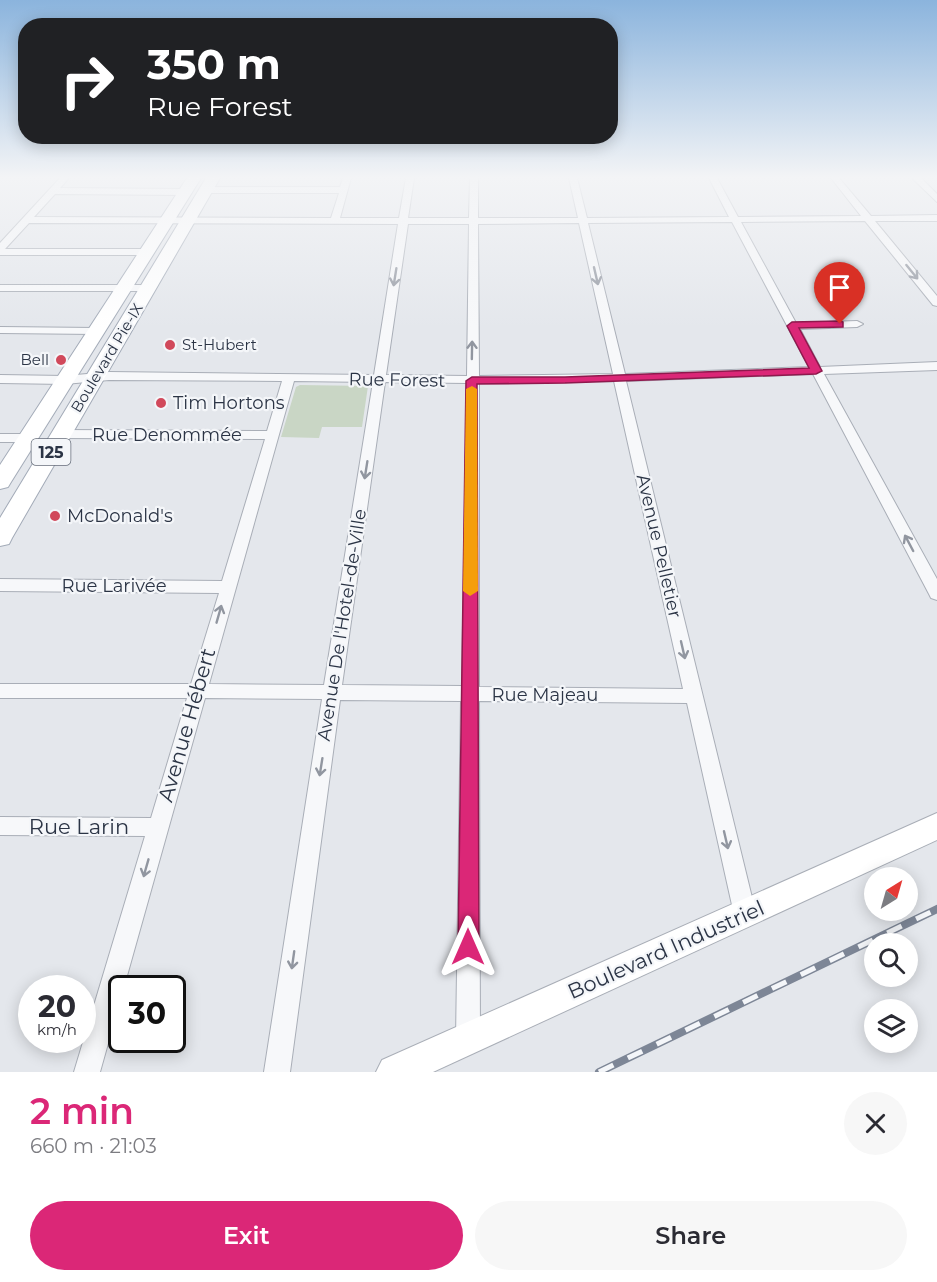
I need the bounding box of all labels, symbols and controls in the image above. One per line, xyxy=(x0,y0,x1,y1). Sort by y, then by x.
text: 350 m xyxy=(147,38,281,90)
icon: right xyxy=(48,42,126,120)
text: Rue Forest xyxy=(147,90,293,123)
pin xyxy=(814,262,865,324)
one-way arrow xyxy=(905,264,919,279)
one-way arrow xyxy=(590,266,602,285)
one-way arrow xyxy=(390,267,401,287)
icon: arrive xyxy=(823,271,856,304)
street label: Boulevard Pie-IX xyxy=(66,299,147,416)
place label: St-Hubert xyxy=(182,335,257,354)
marker: St-Hubert xyxy=(163,338,177,352)
one-way arrow xyxy=(466,341,478,361)
place label: Bell xyxy=(21,350,49,369)
marker: Bell xyxy=(54,353,68,367)
street label: Rue Forest xyxy=(348,368,446,392)
place label: Tim Hortons xyxy=(173,392,285,414)
marker: Tim Hortons xyxy=(154,396,168,410)
street label: Rue Denommée xyxy=(92,424,242,446)
road number: 125 xyxy=(32,439,70,465)
one-way arrow xyxy=(360,460,371,479)
street label: Avenue Pelletier xyxy=(632,472,686,620)
place label: McDonald's xyxy=(67,505,173,527)
street label: Avenue De l'Hotel-de-Ville xyxy=(313,507,371,743)
marker: McDonald's xyxy=(48,509,62,523)
one-way arrow xyxy=(903,535,915,552)
street label: Rue Larivée xyxy=(61,575,167,597)
one-way arrow xyxy=(214,605,225,624)
one-way arrow xyxy=(677,640,689,659)
street label: Avenue Hébert xyxy=(153,645,220,805)
street label: Rue Majeau xyxy=(492,684,598,706)
one-way arrow xyxy=(315,756,326,776)
street label: Rue Larin xyxy=(29,814,129,839)
one-way arrow xyxy=(721,830,733,849)
one-way arrow xyxy=(140,858,151,877)
north arrow xyxy=(864,867,918,921)
map controls xyxy=(864,867,918,1053)
street label: Boulevard Industriel xyxy=(564,895,768,1004)
position arrow xyxy=(436,915,500,979)
button: search xyxy=(864,933,918,987)
one-way arrow xyxy=(287,949,298,969)
speed limit sign: 30 xyxy=(108,975,186,1053)
text: 20 xyxy=(38,988,76,1025)
button: layers xyxy=(864,999,918,1053)
text: km/h xyxy=(37,1020,77,1039)
text: 2 min xyxy=(30,1089,134,1133)
button: close xyxy=(844,1092,907,1155)
text: 660 m · 21:03 xyxy=(30,1134,157,1158)
button: Exit xyxy=(30,1201,463,1270)
button: Share xyxy=(475,1201,907,1270)

